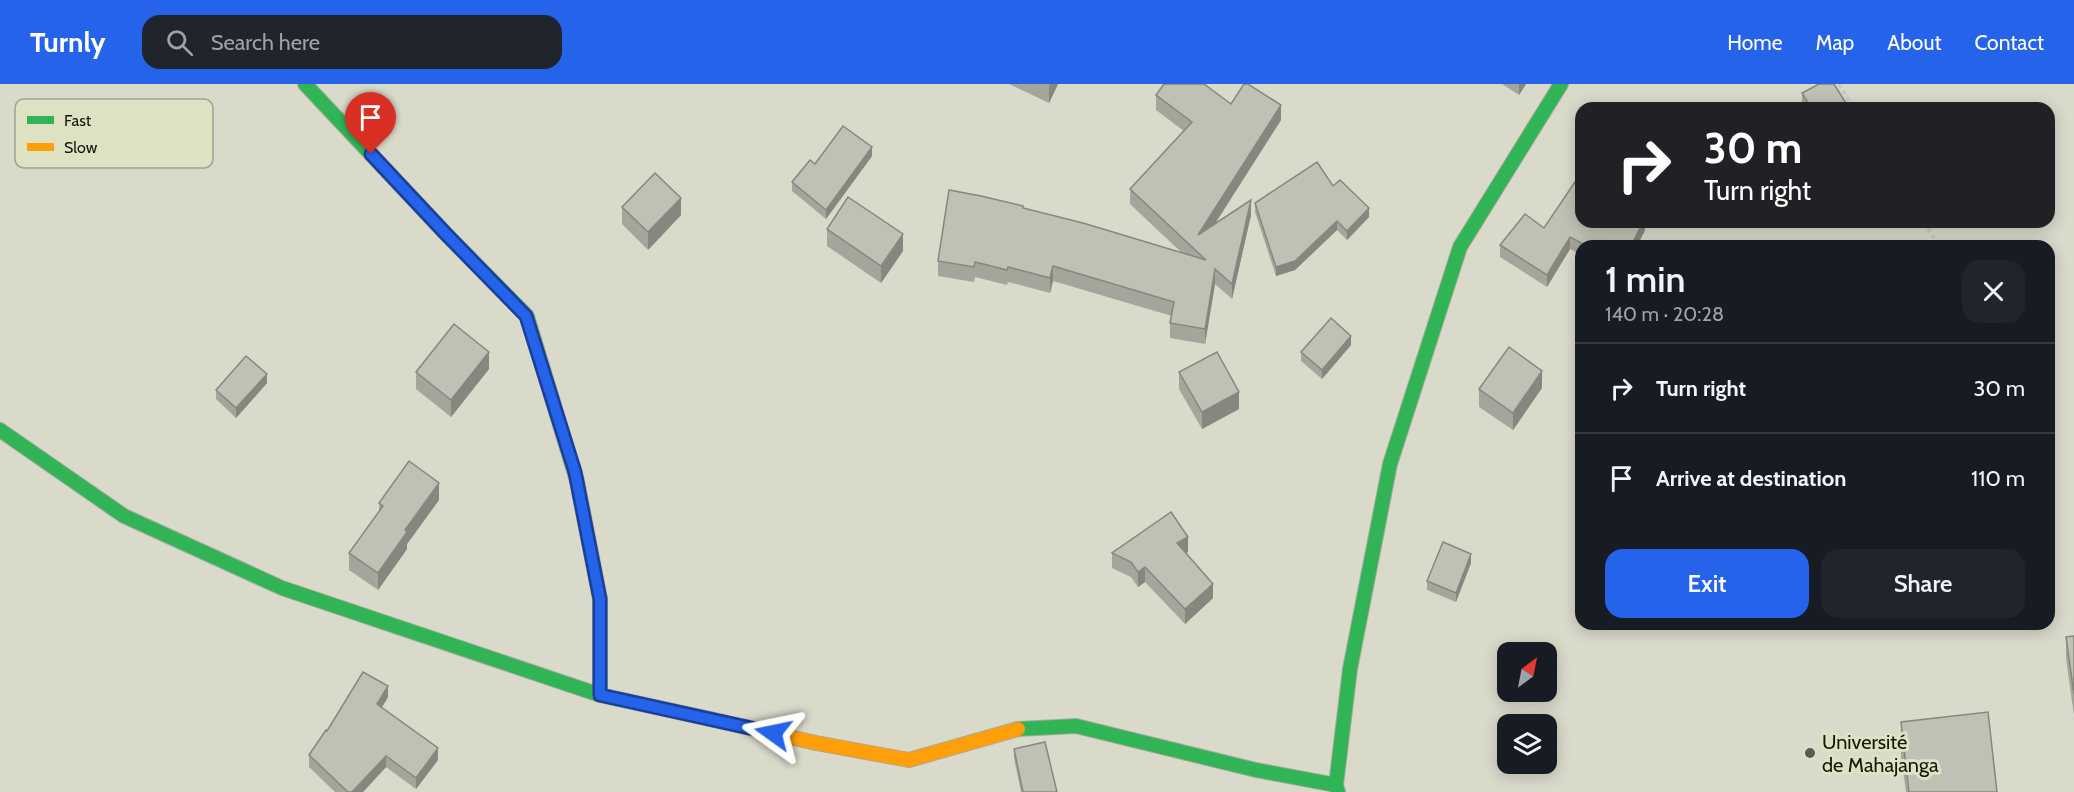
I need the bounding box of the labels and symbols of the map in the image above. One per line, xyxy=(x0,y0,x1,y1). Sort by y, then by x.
pin xyxy=(345,92,396,154)
legend xyxy=(15,99,213,168)
text: Fast xyxy=(64,111,92,130)
text: Slow xyxy=(64,138,98,157)
north arrow xyxy=(1497,642,1557,702)
position arrow xyxy=(741,701,805,765)
place label: Université de Mahajanga xyxy=(1822,730,1939,777)
marker: Université de Mahajanga xyxy=(1803,746,1817,760)

